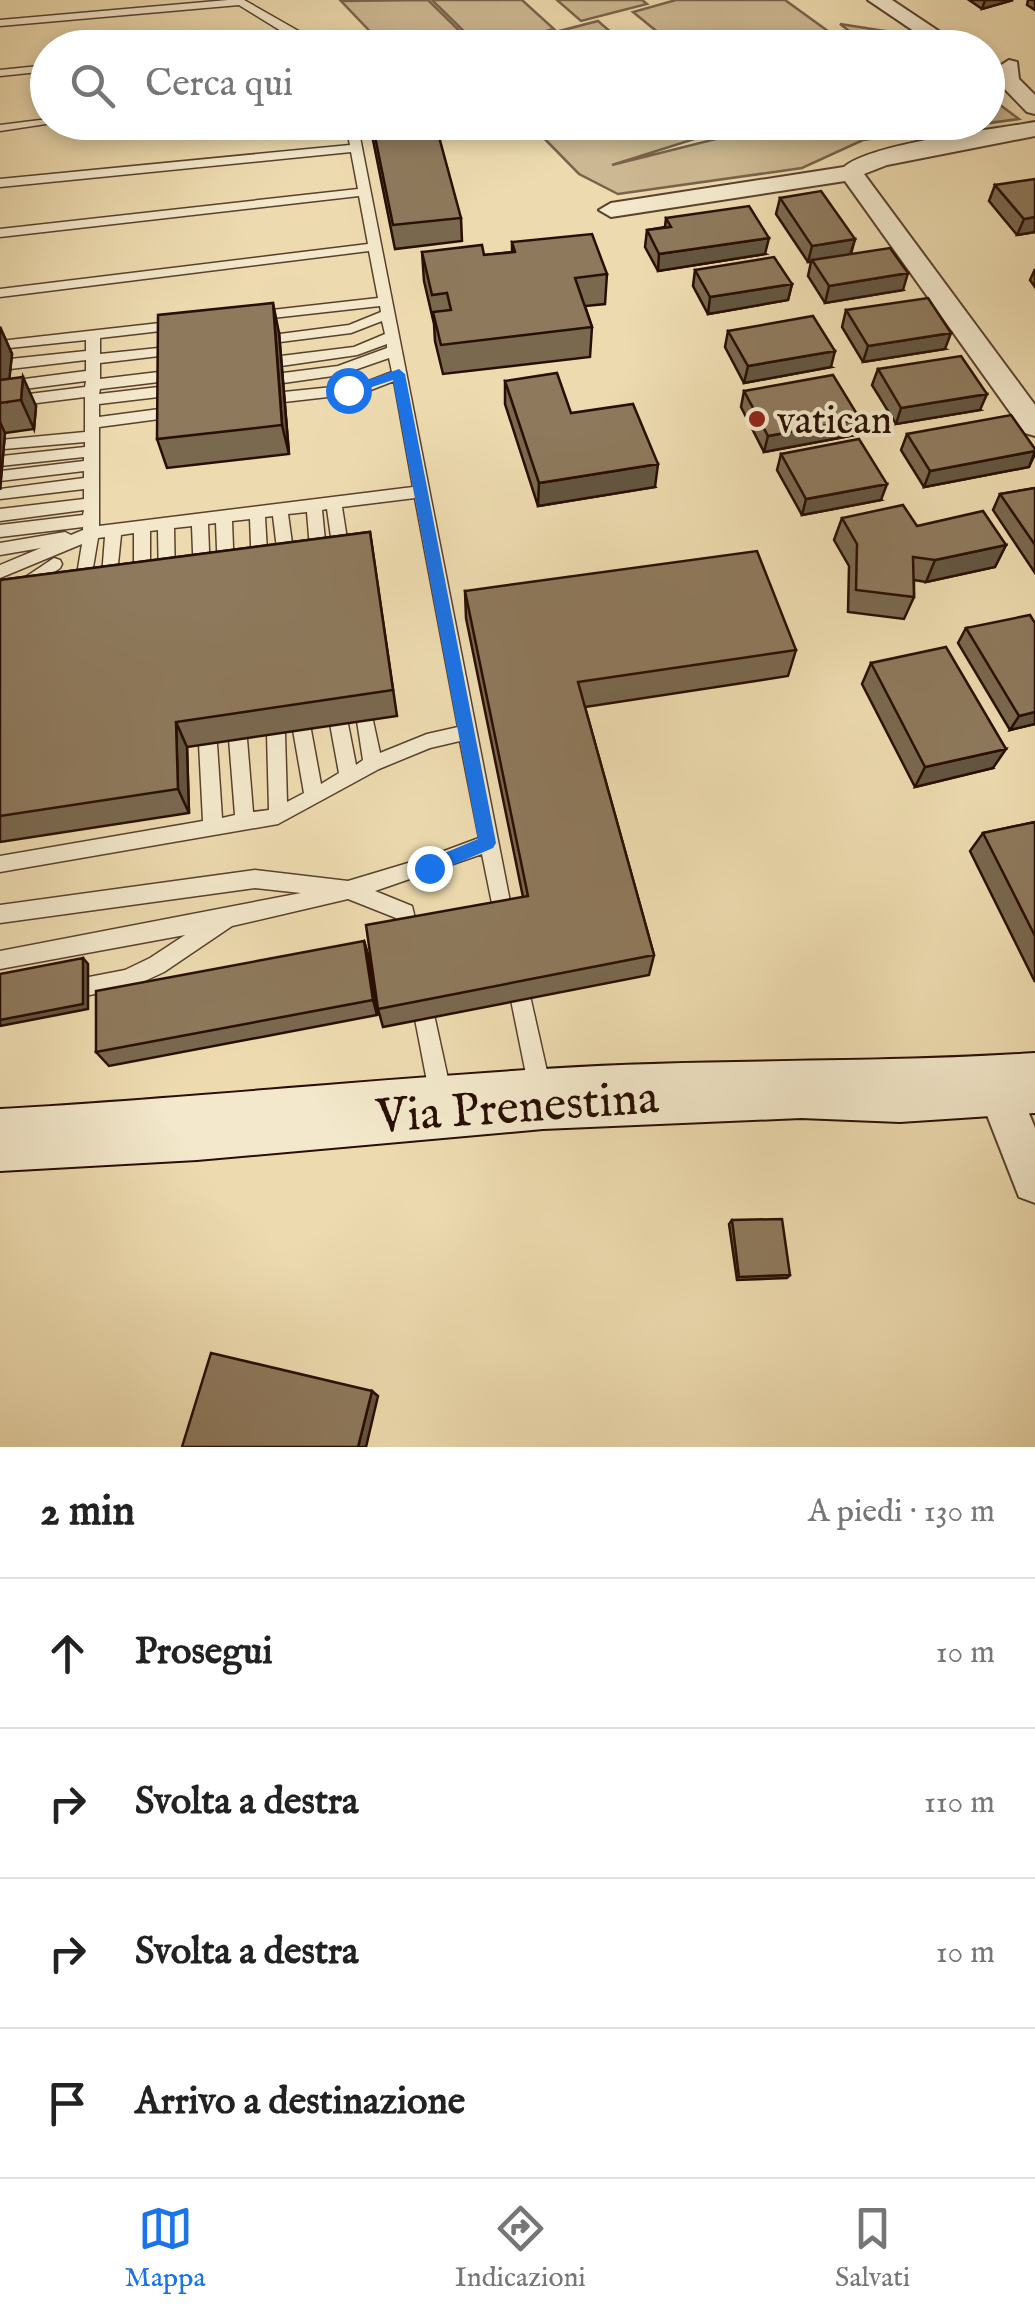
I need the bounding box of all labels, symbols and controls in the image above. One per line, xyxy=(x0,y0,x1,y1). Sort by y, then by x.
search box xyxy=(30,30,1005,140)
icon: search xyxy=(65,58,120,113)
text: Cerca qui xyxy=(145,61,293,109)
route start xyxy=(326,368,372,414)
place label: vatican xyxy=(777,397,892,448)
marker: vatican xyxy=(746,408,768,430)
route end xyxy=(407,846,453,892)
street label: Via Prenestina xyxy=(373,1069,661,1149)
text: 2 min xyxy=(40,1486,135,1539)
text: A piedi · 130 m xyxy=(808,1492,995,1533)
icon: ahead xyxy=(40,1626,95,1681)
text: Prosegui xyxy=(135,1629,273,1677)
text: 10 m xyxy=(936,1633,995,1674)
icon: right xyxy=(40,1776,95,1831)
text: Svolta a destra xyxy=(135,1779,358,1827)
text: 110 m xyxy=(924,1783,995,1824)
icon: right xyxy=(40,1926,95,1981)
text: Svolta a destra xyxy=(135,1929,358,1977)
text: 10 m xyxy=(936,1933,995,1974)
icon: arrive xyxy=(40,2076,95,2131)
text: Arrivo a destinazione xyxy=(135,2079,465,2127)
tab: Mappa xyxy=(125,2201,206,2296)
tab: Indicazioni xyxy=(455,2201,586,2296)
tab: Salvati xyxy=(835,2201,910,2296)

